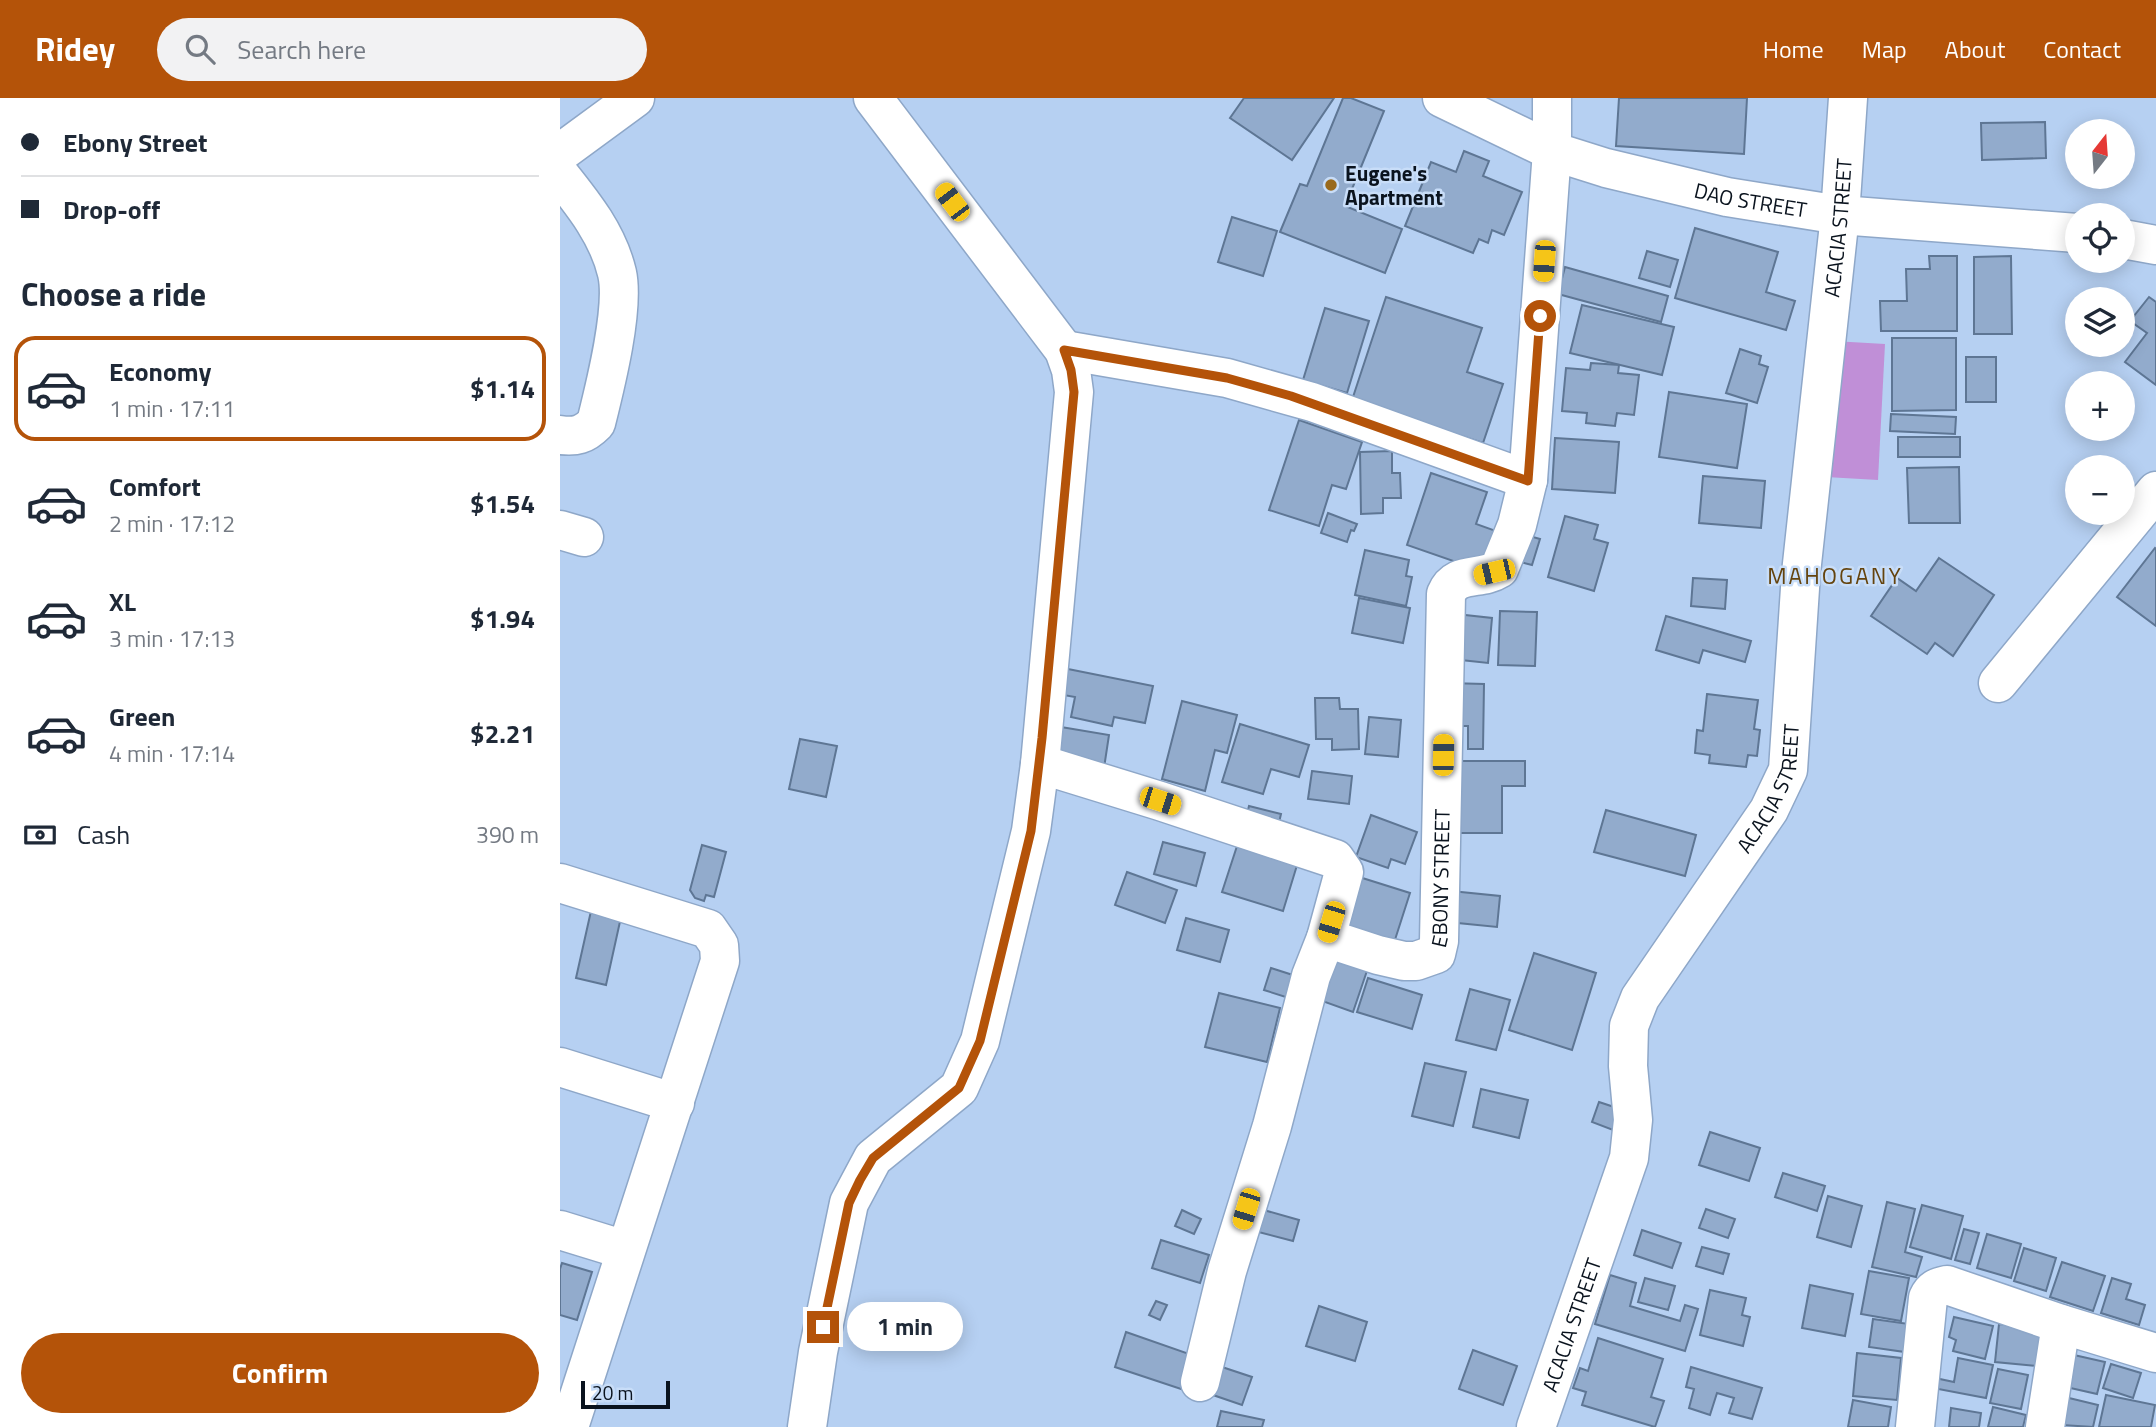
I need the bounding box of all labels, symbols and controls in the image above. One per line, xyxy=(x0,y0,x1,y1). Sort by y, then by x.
search box xyxy=(157,18,647,81)
text: Ridey xyxy=(35,24,115,74)
icon: search xyxy=(181,30,219,68)
text: Search here xyxy=(237,30,366,69)
text: Home xyxy=(1763,31,1824,67)
text: Map xyxy=(1862,31,1907,67)
text: About xyxy=(1945,31,2005,67)
text: Contact xyxy=(2043,31,2121,67)
north arrow xyxy=(2065,119,2135,189)
map controls xyxy=(2065,119,2135,525)
text: Ebony Street xyxy=(63,123,207,162)
place label: Eugene's Apartment xyxy=(1345,157,1443,213)
street label: ACACIA STREET xyxy=(1815,157,1860,299)
street label: DAO STREET xyxy=(1691,174,1809,225)
marker: Eugene's Apartment xyxy=(1323,177,1339,193)
car xyxy=(931,179,974,225)
text: Drop-off xyxy=(63,190,160,229)
button: locate xyxy=(2065,203,2135,273)
car xyxy=(1533,239,1556,283)
text: Choose a ride xyxy=(21,270,206,318)
button: layers xyxy=(2065,287,2135,357)
route start xyxy=(1524,300,1556,332)
text: Economy xyxy=(109,352,211,391)
icon: car xyxy=(25,357,88,420)
text: $1.14 xyxy=(470,369,535,408)
button: + xyxy=(2065,371,2135,441)
text: 1 min · 17:11 xyxy=(109,391,235,426)
button: − xyxy=(2065,455,2135,525)
text: Comfort xyxy=(109,467,201,506)
icon: car xyxy=(25,472,88,535)
text: $1.54 xyxy=(470,484,535,523)
text: 2 min · 17:12 xyxy=(109,506,235,541)
car xyxy=(1472,557,1517,587)
district label: MAHOGANY xyxy=(1767,558,1903,593)
text: XL xyxy=(109,582,136,621)
icon: car xyxy=(25,587,88,650)
text: $1.94 xyxy=(470,599,535,638)
text: 3 min · 17:13 xyxy=(109,621,235,656)
text: Green xyxy=(109,697,175,736)
icon: car xyxy=(25,702,88,765)
text: $2.21 xyxy=(470,714,535,753)
street label: ACACIA STREET xyxy=(1728,723,1807,859)
car xyxy=(1433,734,1454,776)
text: 4 min · 17:14 xyxy=(109,736,235,771)
car xyxy=(1137,785,1184,817)
street label: EBONY STREET xyxy=(1422,809,1458,950)
text: Cash xyxy=(77,815,130,854)
icon: cash xyxy=(21,816,59,854)
text: 390 m xyxy=(476,817,539,852)
car xyxy=(1315,899,1348,945)
car xyxy=(1230,1186,1263,1232)
street label: ACACIA STREET xyxy=(1533,1254,1609,1396)
callout: 1 min xyxy=(848,1302,963,1352)
text: 1 min xyxy=(877,1309,933,1344)
route end xyxy=(807,1311,839,1343)
button: Confirm xyxy=(21,1333,539,1413)
scale bar xyxy=(581,1378,670,1410)
text: 20 m xyxy=(592,1378,633,1407)

